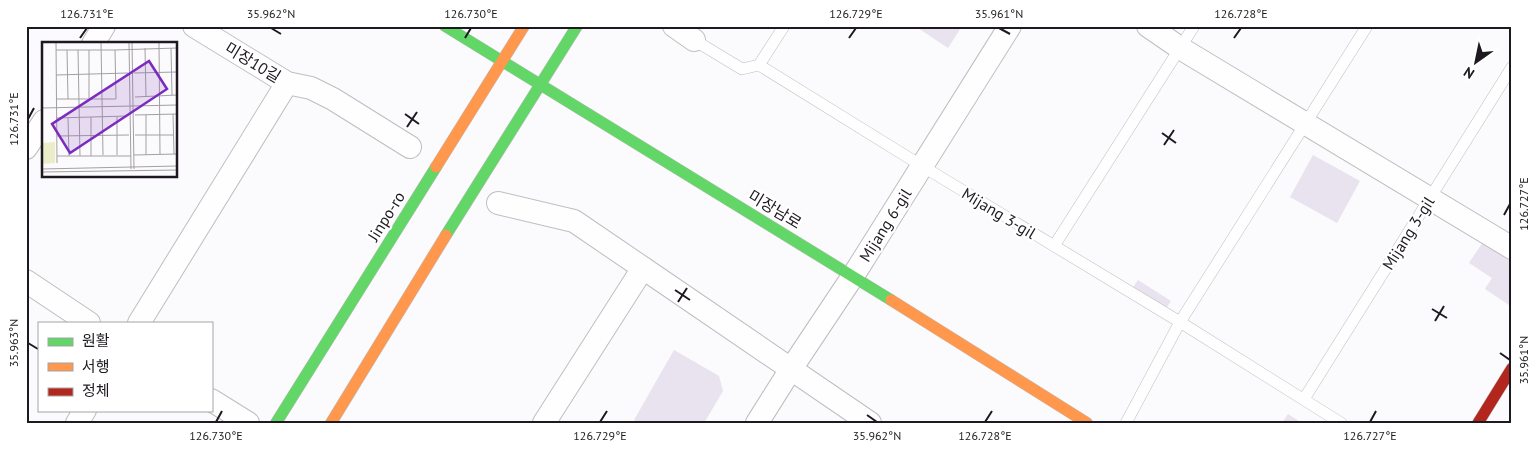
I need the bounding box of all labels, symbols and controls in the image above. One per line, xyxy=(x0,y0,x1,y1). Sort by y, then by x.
text: 126.731°E xyxy=(60,6,114,21)
text: 35.962°N xyxy=(247,6,295,21)
text: 126.730°E xyxy=(444,6,498,21)
text: 126.729°E xyxy=(829,6,883,21)
text: 35.961°N xyxy=(975,6,1023,21)
text: 126.728°E xyxy=(1214,6,1268,21)
street label: 미장10길 xyxy=(221,38,285,86)
north arrow xyxy=(1450,38,1500,88)
inset map xyxy=(42,42,178,178)
text: N xyxy=(1460,63,1478,83)
text: 126.731°E xyxy=(6,92,21,146)
text: 126.727°E xyxy=(1516,177,1531,231)
street label: Mijang 3-gil xyxy=(958,183,1040,243)
street label: Mijang 6-gil xyxy=(855,184,916,265)
street label: 미장남로 xyxy=(745,185,806,233)
street label: Jinpo-ro xyxy=(362,187,409,245)
street label: Mijang 3-gil xyxy=(1378,192,1439,273)
text: 35.963°N xyxy=(6,319,21,367)
legend xyxy=(38,322,212,412)
text: 원활 xyxy=(82,331,110,350)
text: 35.961°N xyxy=(1516,336,1531,384)
text: 서행 xyxy=(82,357,110,376)
text: 정체 xyxy=(82,381,110,400)
text: 126.730°E xyxy=(189,428,243,443)
text: 126.729°E xyxy=(573,428,627,443)
text: 35.962°N xyxy=(853,428,901,443)
text: 126.728°E xyxy=(958,428,1012,443)
text: 126.727°E xyxy=(1343,428,1397,443)

